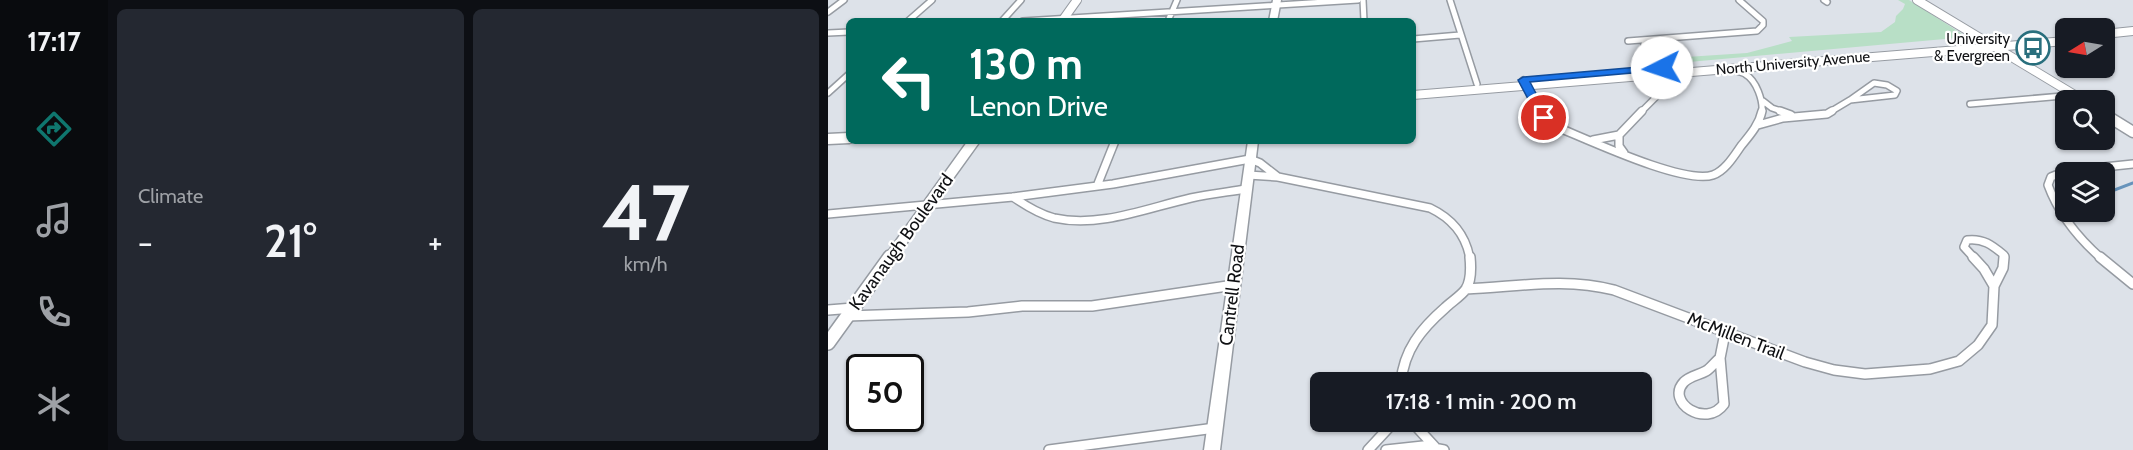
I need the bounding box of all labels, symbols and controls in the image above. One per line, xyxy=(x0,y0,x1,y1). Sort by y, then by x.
north arrow xyxy=(2055,18,2115,78)
map controls xyxy=(2055,18,2115,222)
text: 17:17 xyxy=(27,25,81,58)
place label: University & Evergreen xyxy=(1934,30,2010,65)
bus stop icon: University & Evergreen xyxy=(2015,30,2051,66)
position arrow xyxy=(1630,36,1694,100)
text: 130 m xyxy=(969,38,1083,90)
icon: left xyxy=(870,42,948,120)
street label: North University Avenue xyxy=(1715,47,1871,79)
text: Lenon Drive xyxy=(969,90,1108,123)
button: search xyxy=(2055,90,2115,150)
pin xyxy=(1518,92,1569,143)
icon: arrive xyxy=(1527,101,1560,134)
icon: directions xyxy=(33,108,75,150)
button: layers xyxy=(2055,162,2115,222)
text: 47 xyxy=(602,165,690,260)
street label: Kavanaugh Boulevard xyxy=(844,170,958,314)
text: Climate xyxy=(138,184,203,208)
icon: music xyxy=(33,199,75,241)
text: 21° xyxy=(264,214,317,268)
text: − xyxy=(138,222,153,262)
text: + xyxy=(428,222,443,262)
street label: Cantrell Road xyxy=(1215,243,1249,347)
text: km/h xyxy=(624,252,668,276)
icon: phone xyxy=(33,291,75,333)
street label: McMillen Trail xyxy=(1684,307,1789,365)
speed limit sign: 50 xyxy=(846,354,924,432)
icon: climate xyxy=(33,383,75,425)
text: 17:18 · 1 min · 200 m xyxy=(1386,388,1576,415)

